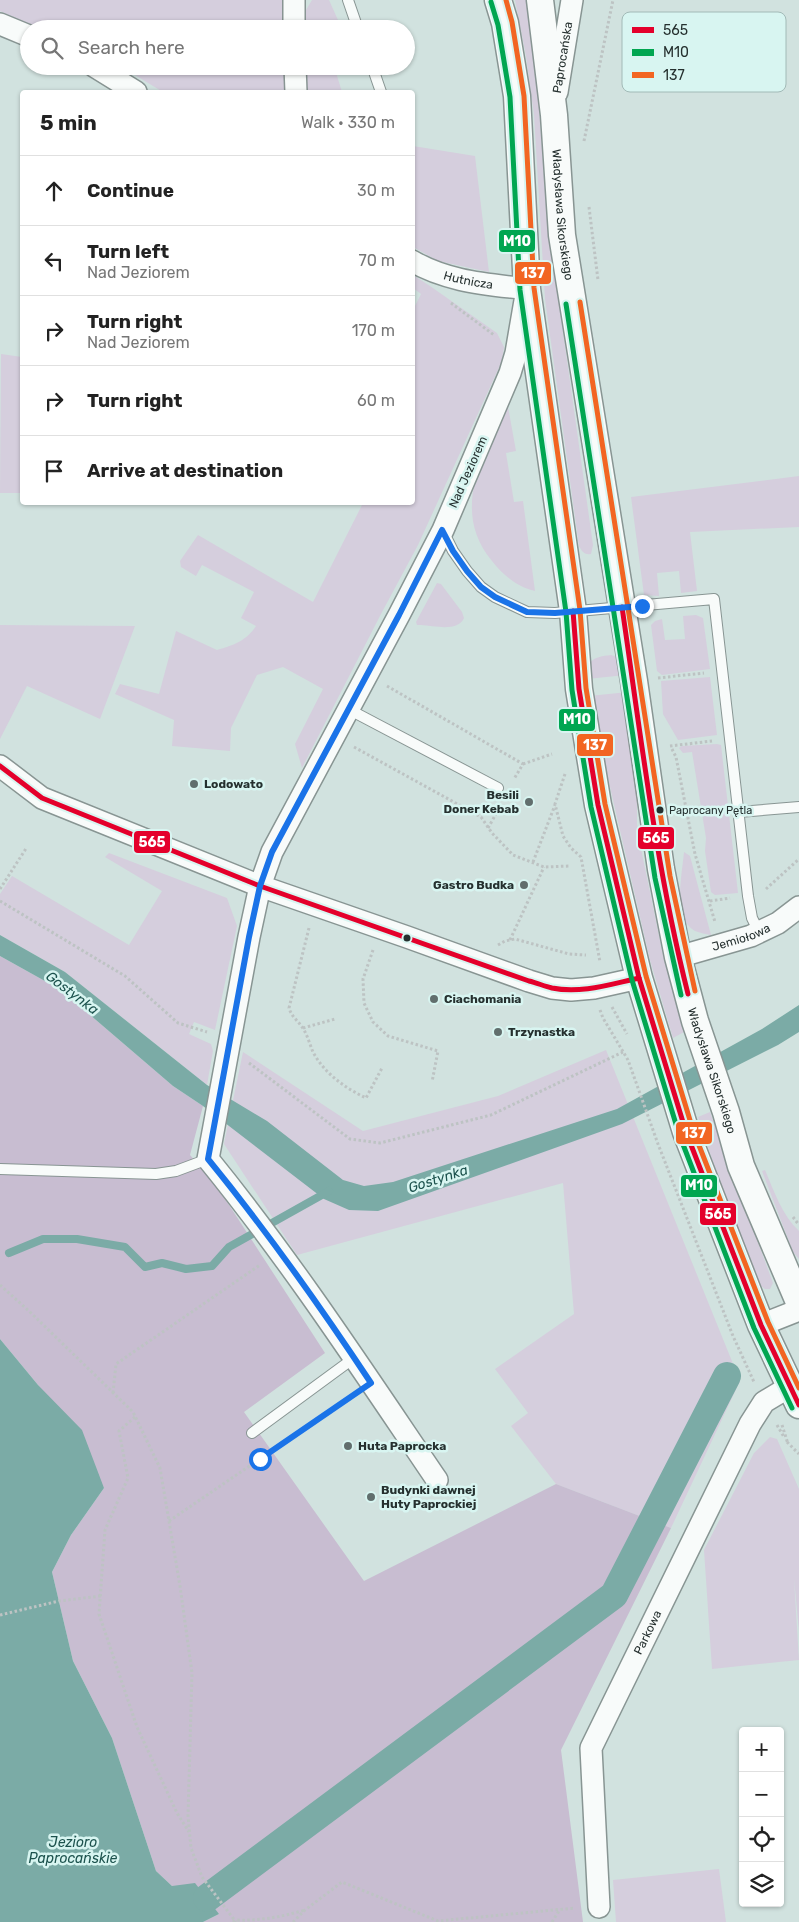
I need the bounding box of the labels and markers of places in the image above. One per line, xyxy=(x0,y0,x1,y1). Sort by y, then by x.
place label: Lodowato xyxy=(204,777,263,791)
marker: Lodowato xyxy=(188,778,200,790)
place label: Besili Doner Kebab xyxy=(443,788,519,816)
marker: Besili Doner Kebab xyxy=(523,796,535,808)
place label: Paprocany Pętla xyxy=(669,804,752,817)
marker: Paprocany Pętla xyxy=(655,805,665,815)
place label: Gastro Budka xyxy=(433,878,514,892)
marker: Gastro Budka xyxy=(518,879,530,891)
unlabelled marker xyxy=(402,933,412,943)
place label: Ciachomania xyxy=(444,992,521,1006)
marker: Ciachomania xyxy=(428,993,440,1005)
place label: Trzynastka xyxy=(508,1025,575,1039)
marker: Trzynastka xyxy=(492,1026,504,1038)
place label: Huta Paprocka xyxy=(358,1439,446,1453)
marker: Huta Paprocka xyxy=(342,1440,354,1452)
place label: Budynki dawnej Huty Paprockiej xyxy=(381,1483,476,1511)
marker: Budynki dawnej Huty Paprockiej xyxy=(365,1491,377,1503)

